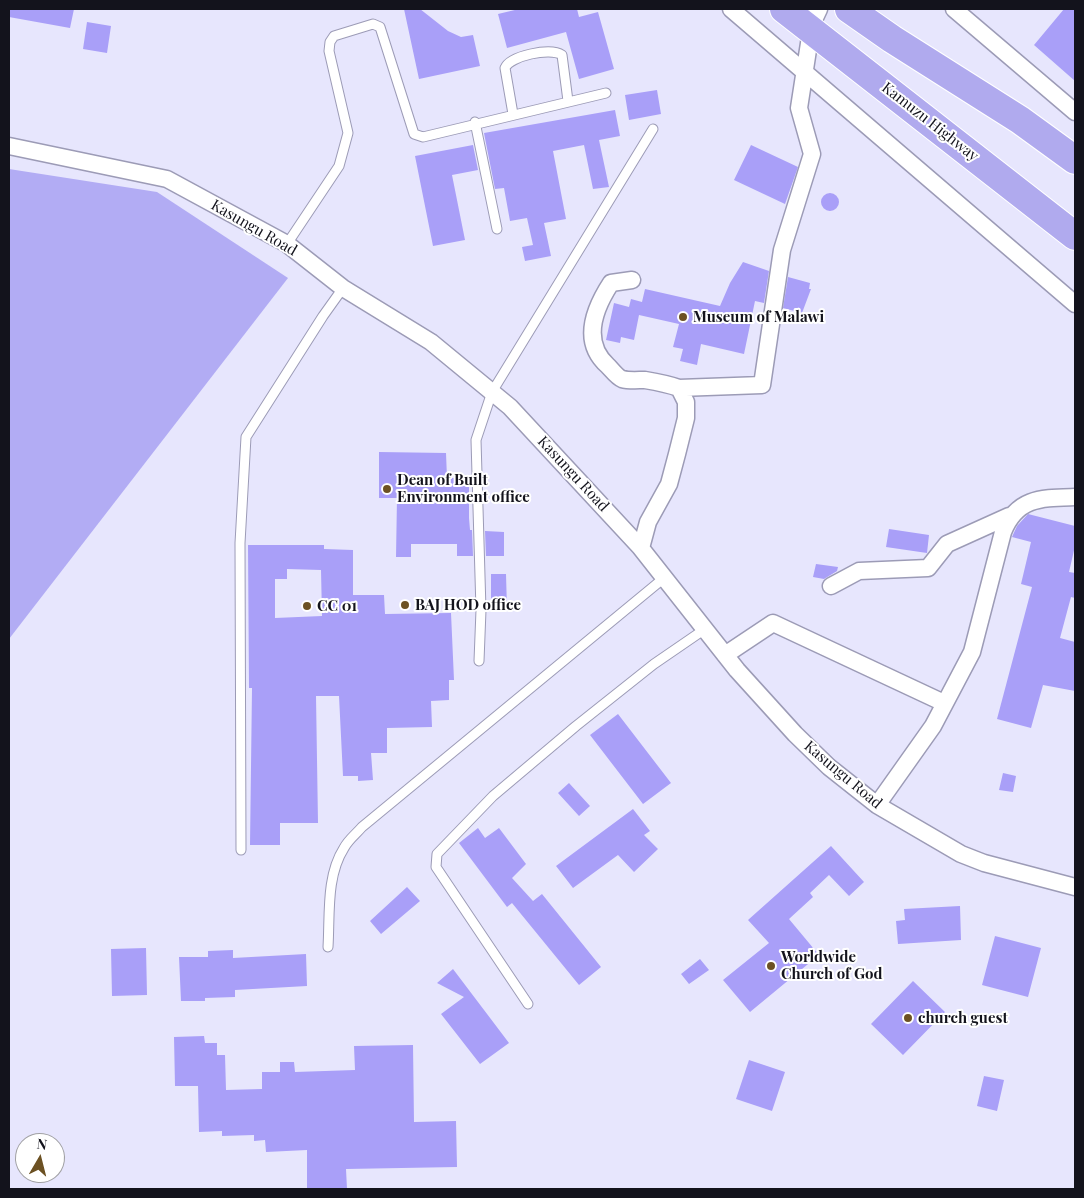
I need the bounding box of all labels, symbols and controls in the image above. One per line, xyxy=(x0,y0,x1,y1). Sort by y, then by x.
street label: Kamuzu Highway xyxy=(878,79,982,165)
street label: Kasungu Road xyxy=(208,196,300,260)
place label: Museum of Malawi xyxy=(693,308,824,326)
marker: Museum of Malawi xyxy=(677,311,689,323)
street label: Kasungu Road xyxy=(534,433,612,515)
place label: Dean of Built Environment office xyxy=(397,471,530,506)
marker: Dean of Built Environment office xyxy=(381,483,393,495)
place label: BAJ HOD office xyxy=(415,596,521,614)
place label: CC 01 xyxy=(317,597,357,615)
marker: BAJ HOD office xyxy=(399,599,411,611)
marker: CC 01 xyxy=(301,600,313,612)
street label: Kasungu Road xyxy=(800,737,886,813)
place label: Worldwide Church of God xyxy=(781,948,882,983)
marker: Worldwide Church of God xyxy=(765,960,777,972)
place label: church guest xyxy=(918,1009,1008,1027)
marker: church guest xyxy=(902,1012,914,1024)
north arrow xyxy=(15,1133,65,1183)
text: N xyxy=(36,1134,48,1154)

